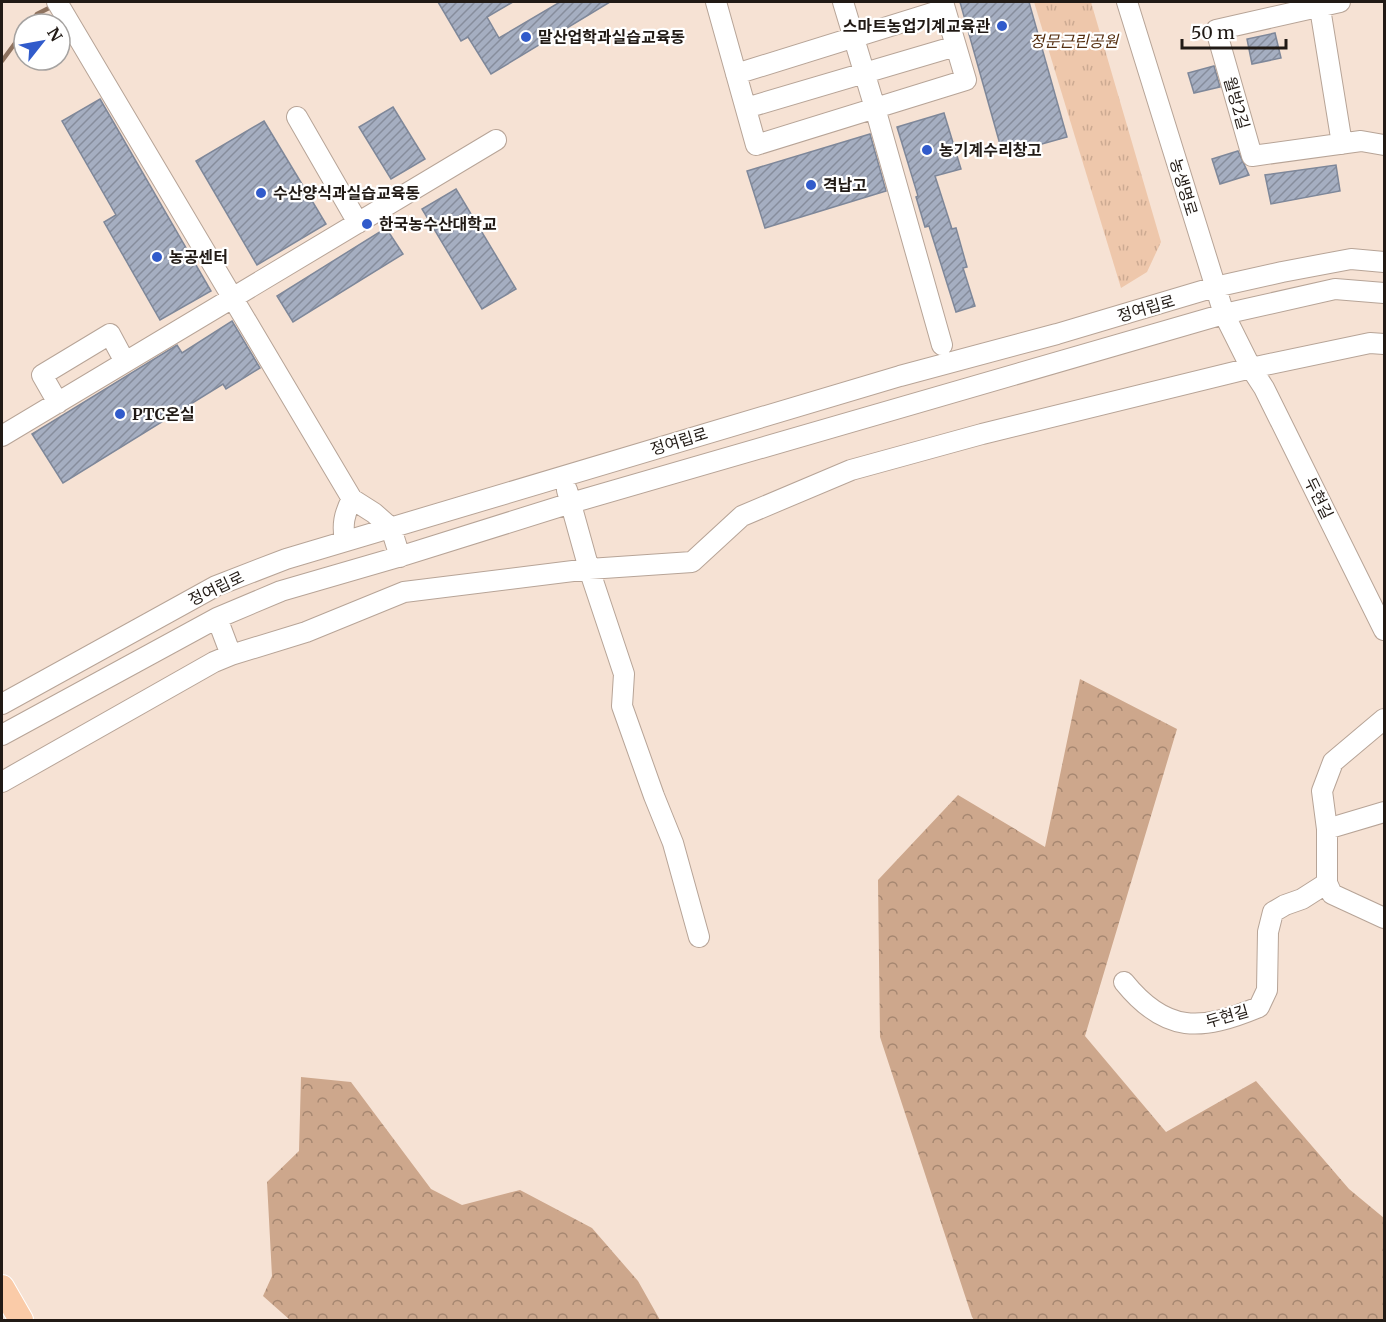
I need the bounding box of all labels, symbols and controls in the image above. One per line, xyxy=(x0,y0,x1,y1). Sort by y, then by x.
north arrow xyxy=(12,12,72,72)
scale bar xyxy=(1182,12,1286,50)
place label: 스마트농업기계교육관 xyxy=(843,16,990,36)
marker: 스마트농업기계교육관 xyxy=(995,19,1009,33)
text: 50 m xyxy=(1191,21,1235,44)
text: N xyxy=(43,24,67,45)
place label: 말산업학과실습교육동 xyxy=(538,27,685,47)
marker: 말산업학과실습교육동 xyxy=(519,30,533,44)
park label: 정문근린공원 xyxy=(1030,31,1119,51)
street label: 월방2길 xyxy=(1220,74,1254,132)
place label: 농기계수리창고 xyxy=(939,140,1042,160)
marker: 농기계수리창고 xyxy=(920,143,934,157)
street label: 농생명로 xyxy=(1166,156,1202,218)
place label: 격납고 xyxy=(823,175,867,195)
marker: 격납고 xyxy=(804,178,818,192)
place label: 수산양식과실습교육동 xyxy=(273,183,420,203)
marker: 수산양식과실습교육동 xyxy=(254,186,268,200)
place label: 한국농수산대학교 xyxy=(379,214,497,234)
marker: 한국농수산대학교 xyxy=(360,217,374,231)
place label: 농공센터 xyxy=(169,247,228,267)
marker: 농공센터 xyxy=(150,250,164,264)
street label: 정여립로 xyxy=(1115,290,1177,326)
place label: PTC온실 xyxy=(132,404,195,424)
marker: PTC온실 xyxy=(113,407,127,421)
street label: 정여립로 xyxy=(648,423,710,459)
street label: 두현길 xyxy=(1300,474,1338,522)
street label: 정여립로 xyxy=(185,566,247,610)
street label: 두현길 xyxy=(1203,1000,1251,1032)

